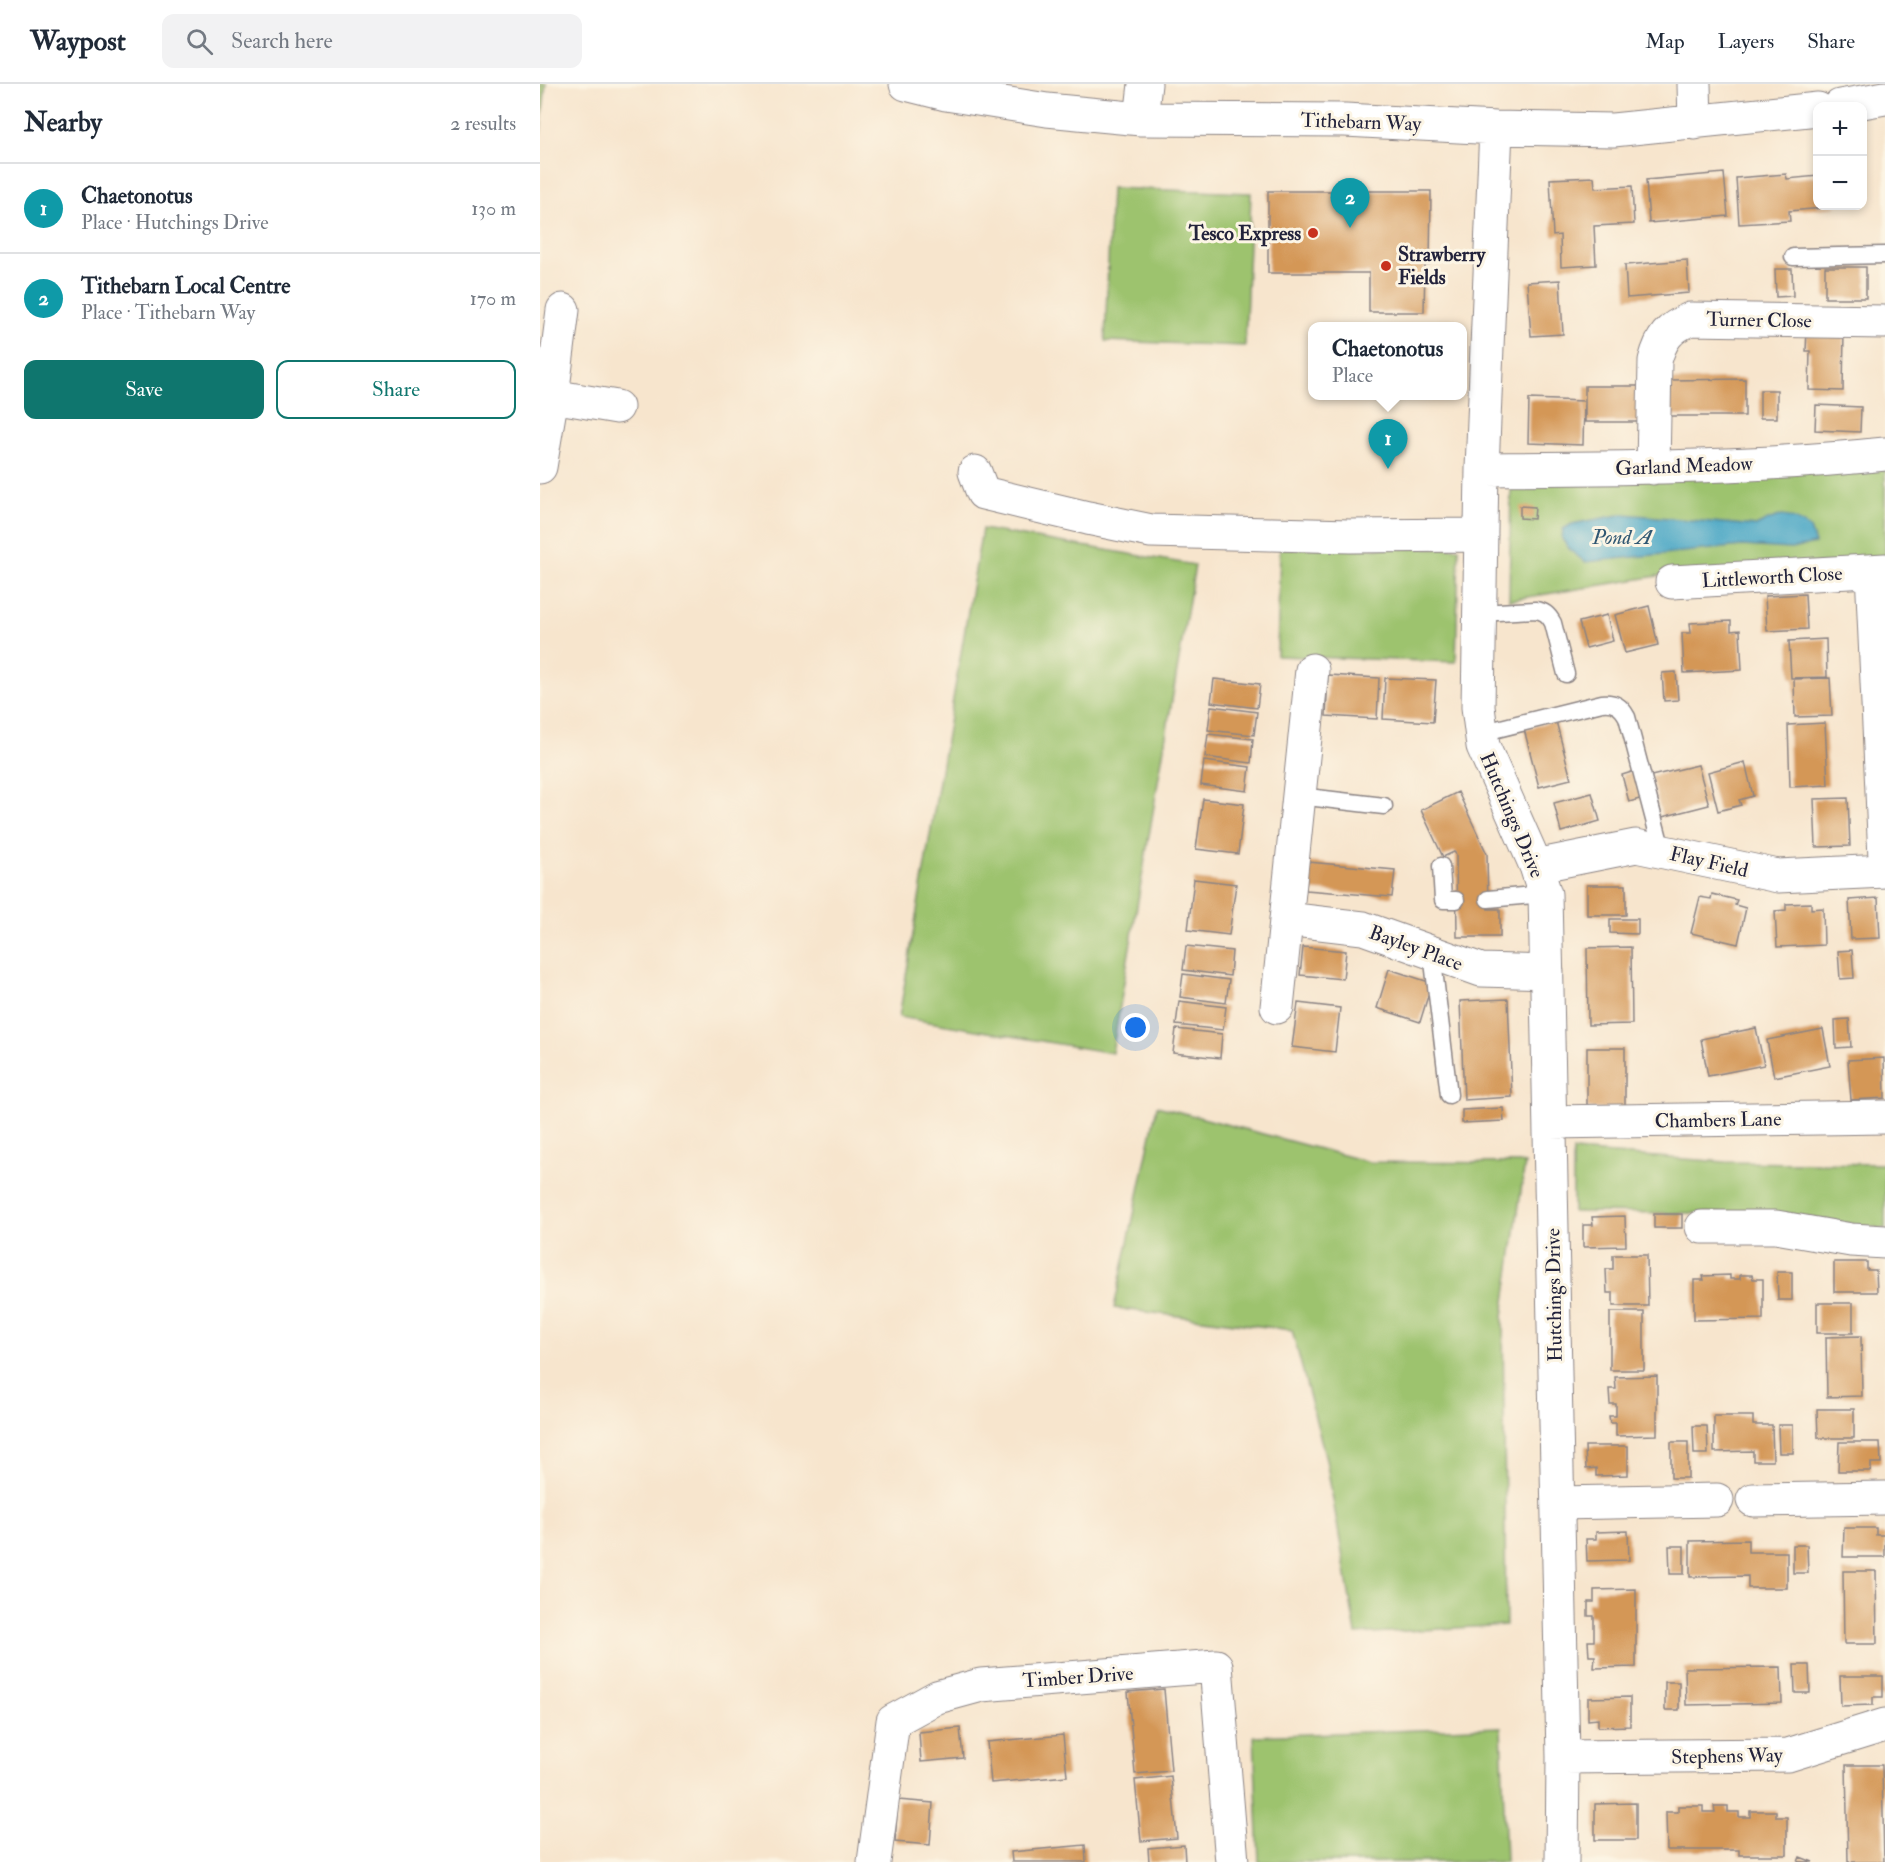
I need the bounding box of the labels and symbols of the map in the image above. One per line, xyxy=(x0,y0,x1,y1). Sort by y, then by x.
street label: Tithebarn Way xyxy=(1300,107,1423,137)
pin: 2 xyxy=(1330,178,1370,228)
place label: Tesco Express xyxy=(1188,221,1301,247)
marker: Tesco Express xyxy=(1306,226,1320,240)
place label: Strawberry Fields xyxy=(1398,242,1486,290)
marker: Strawberry Fields xyxy=(1379,259,1393,273)
street label: Turner Close xyxy=(1706,307,1812,333)
pin: 1 xyxy=(1368,420,1408,469)
street label: Garland Meadow xyxy=(1615,451,1754,481)
water label: Pond A xyxy=(1591,524,1653,551)
street label: Littleworth Close xyxy=(1701,561,1843,593)
street label: Hutchings Drive xyxy=(1474,749,1550,881)
street label: Flay Field xyxy=(1667,841,1751,883)
street label: Bayley Place xyxy=(1366,920,1466,976)
your location xyxy=(1121,1013,1150,1042)
street label: Chambers Lane xyxy=(1654,1106,1782,1134)
street label: Hutchings Drive xyxy=(1540,1228,1568,1362)
street label: Timber Drive xyxy=(1022,1661,1134,1693)
street label: Stephens Way xyxy=(1671,1743,1784,1770)

